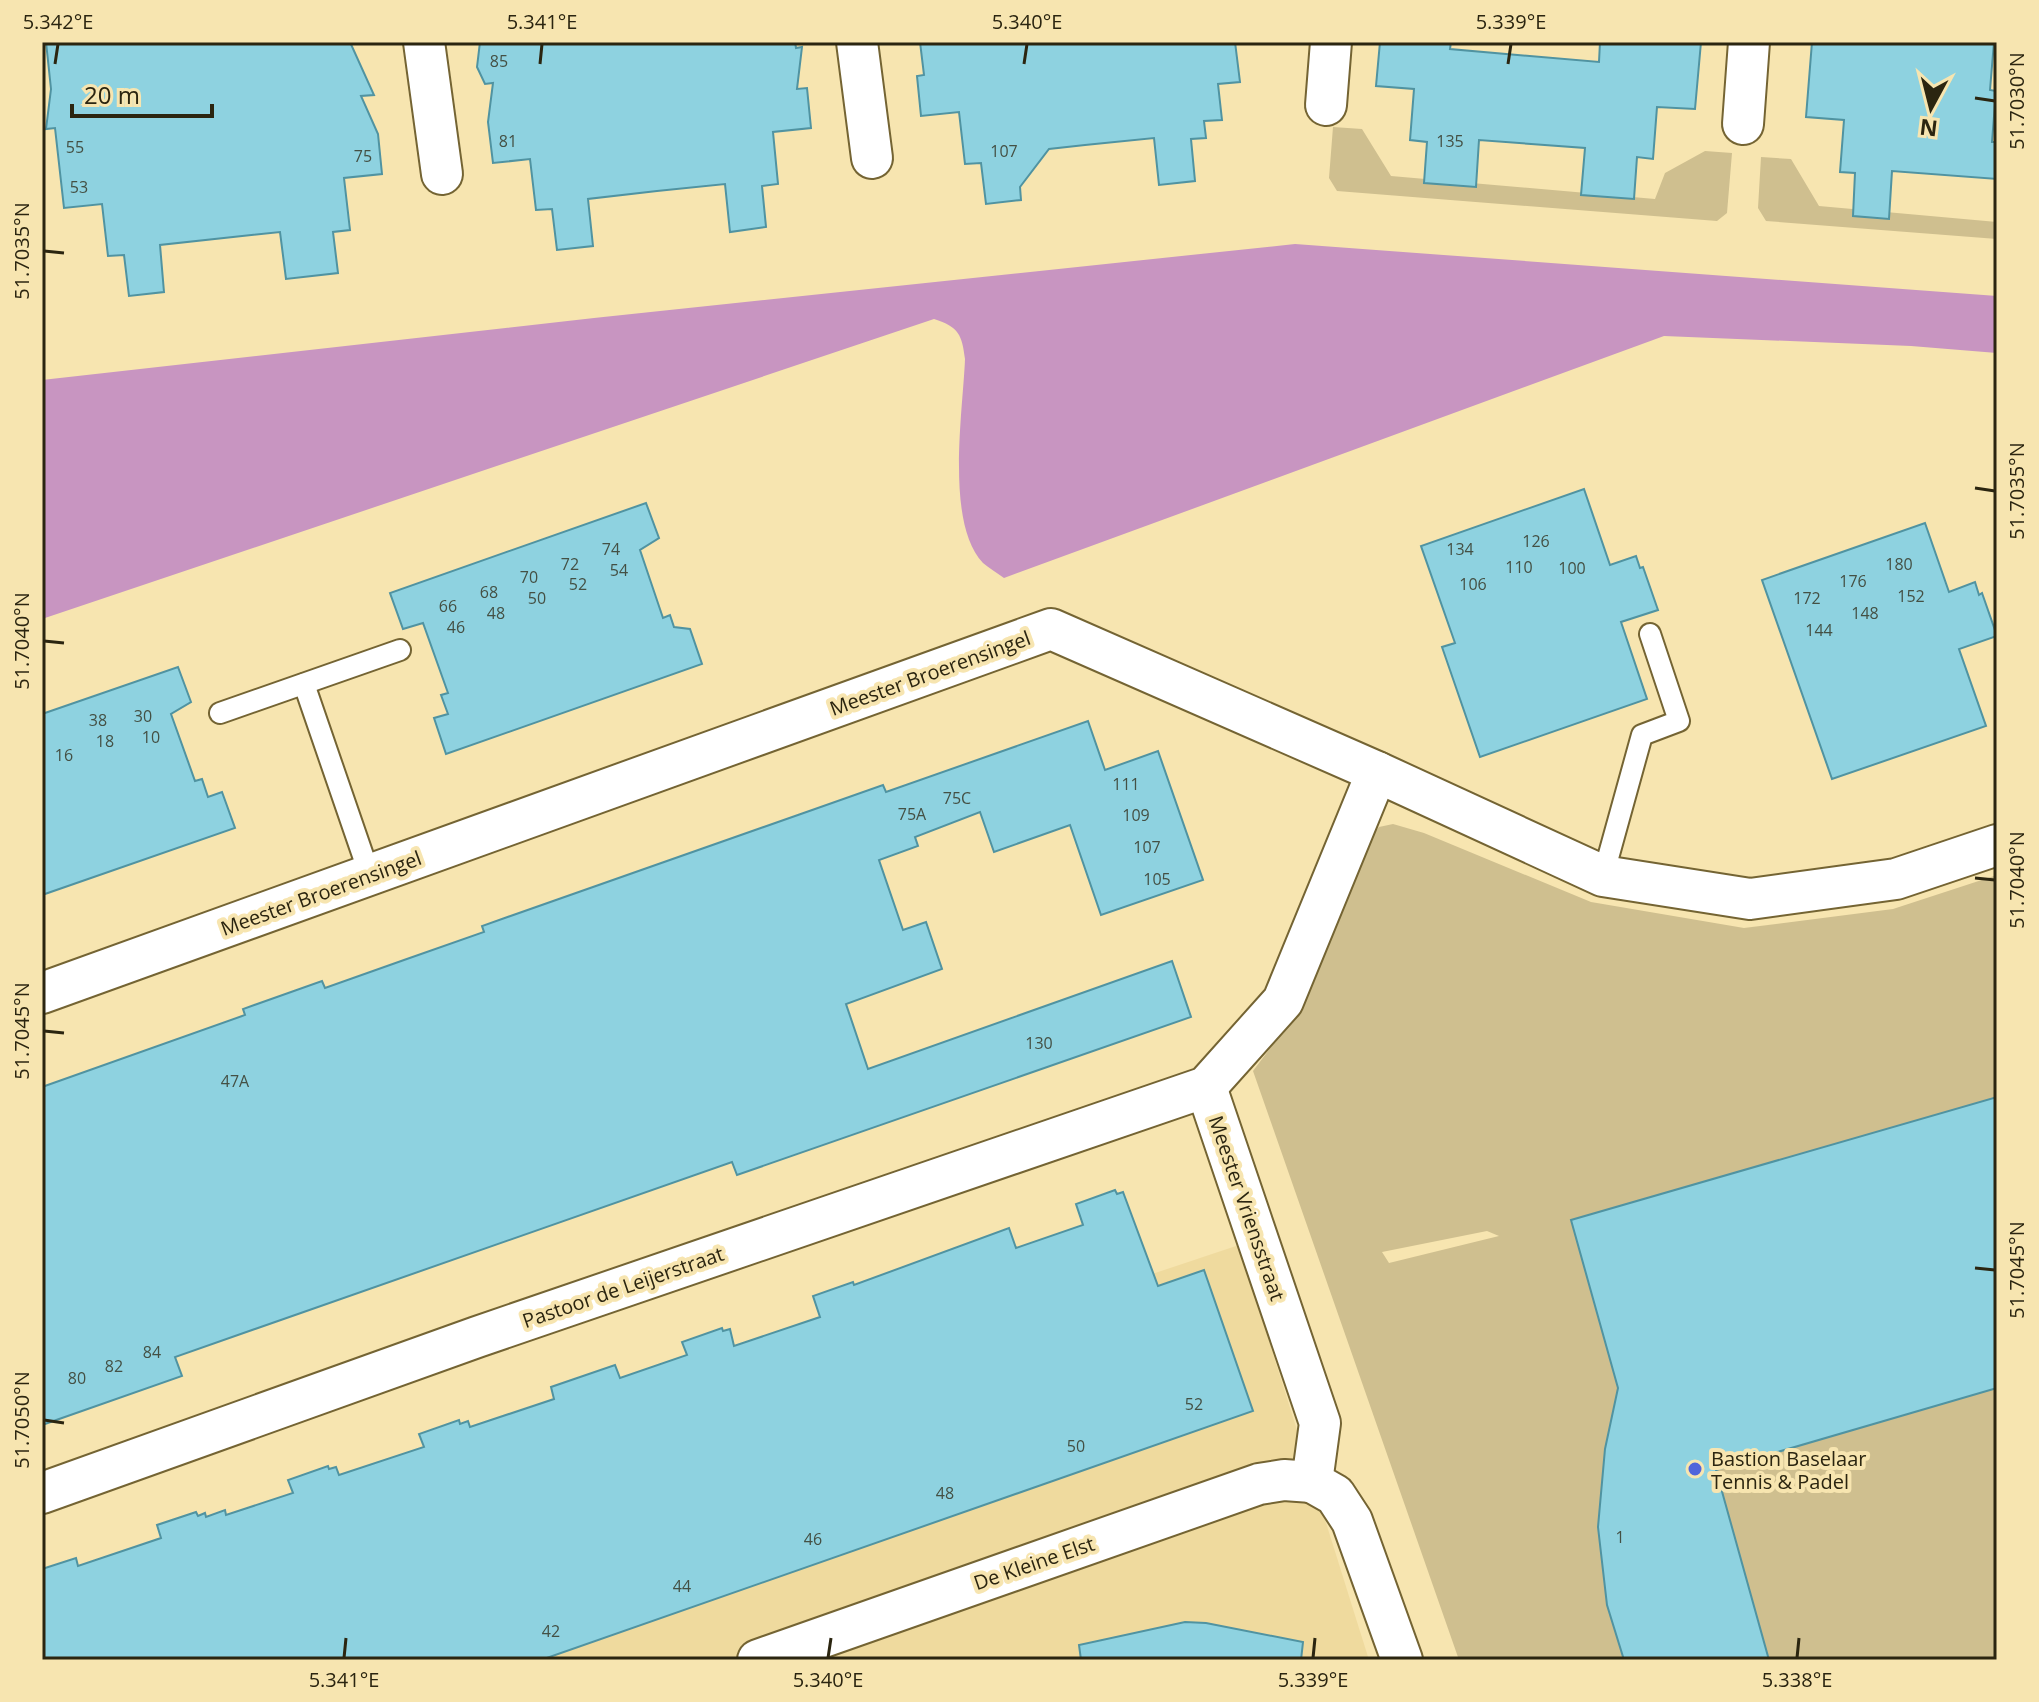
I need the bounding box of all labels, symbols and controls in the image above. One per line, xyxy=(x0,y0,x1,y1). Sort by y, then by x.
text: 5.342°E xyxy=(23,8,93,35)
text: 5.341°E xyxy=(507,8,577,35)
text: 5.340°E xyxy=(992,8,1062,35)
text: 5.339°E xyxy=(1476,8,1546,35)
house number: 85 xyxy=(490,50,508,72)
text: 51.7030°N xyxy=(2003,52,2030,150)
scale bar xyxy=(72,68,212,118)
north arrow xyxy=(1891,68,1971,148)
text: 20 m xyxy=(84,78,140,111)
text: N xyxy=(1918,113,1939,145)
house number: 81 xyxy=(499,130,517,152)
house number: 135 xyxy=(1436,130,1464,152)
house number: 55 xyxy=(66,136,84,158)
house number: 107 xyxy=(990,140,1018,162)
house number: 75 xyxy=(354,145,372,167)
house number: 53 xyxy=(70,176,88,198)
text: 51.7035°N xyxy=(8,202,35,300)
text: 51.7035°N xyxy=(2003,442,2030,540)
house number: 126 xyxy=(1522,530,1550,552)
house number: 74 xyxy=(602,538,620,560)
house number: 134 xyxy=(1446,538,1474,560)
house number: 72 xyxy=(561,553,579,575)
house number: 180 xyxy=(1885,553,1913,575)
house number: 110 xyxy=(1505,556,1533,578)
house number: 100 xyxy=(1558,557,1586,579)
house number: 54 xyxy=(610,559,628,581)
house number: 70 xyxy=(520,566,538,588)
house number: 176 xyxy=(1839,570,1867,592)
house number: 52 xyxy=(569,573,587,595)
house number: 106 xyxy=(1459,573,1487,595)
house number: 68 xyxy=(480,581,498,603)
house number: 152 xyxy=(1897,585,1925,607)
house number: 50 xyxy=(528,587,546,609)
house number: 172 xyxy=(1793,587,1821,609)
text: 51.7040°N xyxy=(8,592,35,690)
house number: 66 xyxy=(439,595,457,617)
house number: 48 xyxy=(487,602,505,624)
house number: 148 xyxy=(1851,602,1879,624)
house number: 46 xyxy=(447,616,465,638)
house number: 144 xyxy=(1805,619,1833,641)
street label: Meester Broerensingel xyxy=(826,624,1034,722)
house number: 30 xyxy=(134,705,152,727)
house number: 38 xyxy=(89,709,107,731)
house number: 10 xyxy=(142,726,160,748)
house number: 18 xyxy=(96,730,114,752)
house number: 16 xyxy=(55,744,73,766)
house number: 111 xyxy=(1112,773,1140,795)
house number: 75C xyxy=(943,787,971,809)
house number: 75A xyxy=(898,803,927,825)
house number: 109 xyxy=(1122,804,1150,826)
text: 51.7040°N xyxy=(2003,831,2030,929)
house number: 107 xyxy=(1133,836,1161,858)
street label: Meester Broerensingel xyxy=(217,844,425,942)
house number: 105 xyxy=(1143,868,1171,890)
text: 51.7045°N xyxy=(8,982,35,1080)
house number: 130 xyxy=(1025,1032,1053,1054)
house number: 47A xyxy=(221,1070,250,1092)
street label: Meester Vriensstraat xyxy=(1203,1112,1291,1304)
text: 51.7045°N xyxy=(2003,1221,2030,1319)
street label: Pastoor de Leijerstraat xyxy=(519,1240,727,1334)
house number: 84 xyxy=(143,1341,161,1363)
house number: 82 xyxy=(105,1355,123,1377)
house number: 80 xyxy=(68,1367,86,1389)
text: 51.7050°N xyxy=(8,1371,35,1469)
house number: 52 xyxy=(1185,1393,1203,1415)
house number: 50 xyxy=(1067,1435,1085,1457)
place label: Bastion Baselaar Tennis & Padel xyxy=(1711,1445,1866,1495)
marker: Bastion Baselaar Tennis & Padel xyxy=(1686,1460,1704,1478)
house number: 48 xyxy=(936,1482,954,1504)
house number: 1 xyxy=(1615,1526,1625,1548)
house number: 46 xyxy=(804,1528,822,1550)
street label: De Kleine Elst xyxy=(970,1530,1098,1596)
house number: 44 xyxy=(673,1575,691,1597)
house number: 42 xyxy=(542,1620,560,1642)
text: 5.341°E xyxy=(309,1666,379,1693)
text: 5.340°E xyxy=(793,1666,863,1693)
text: 5.339°E xyxy=(1278,1666,1348,1693)
text: 5.338°E xyxy=(1762,1666,1832,1693)

